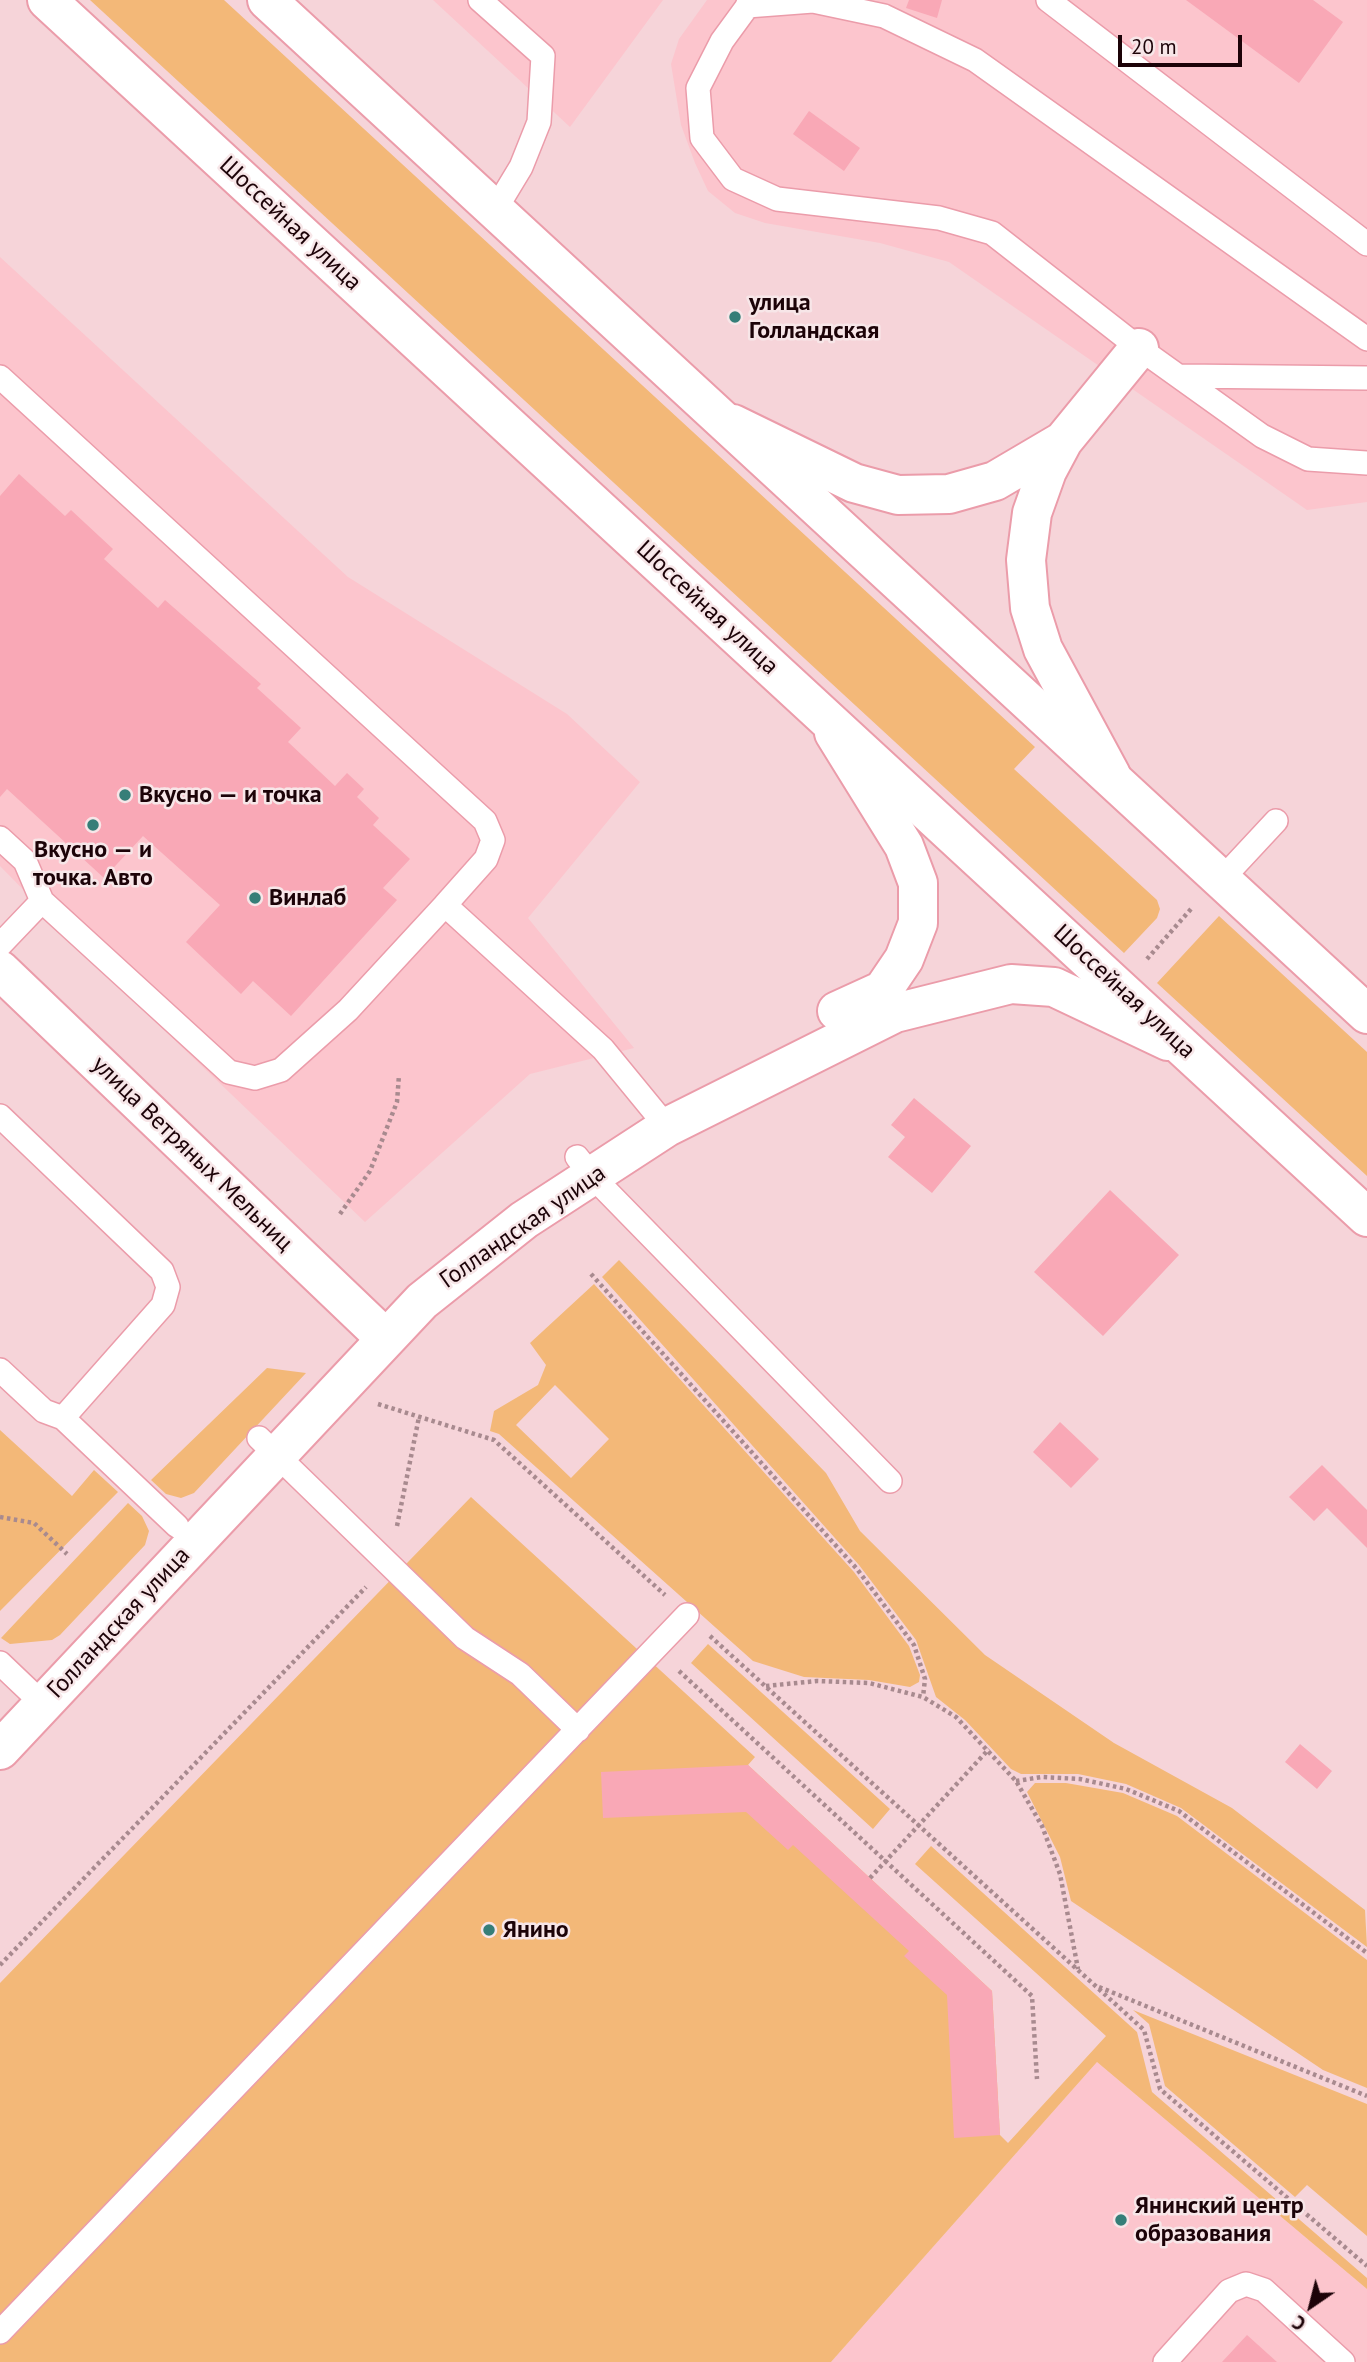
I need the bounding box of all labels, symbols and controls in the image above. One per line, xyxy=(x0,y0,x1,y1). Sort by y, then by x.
scale bar xyxy=(1122,21,1246,65)
text: 20 m xyxy=(1131,33,1177,60)
street label: Шоссейная улица xyxy=(213,151,367,297)
place label: улица Голландская xyxy=(749,289,879,345)
marker: улица Голландская xyxy=(727,309,743,325)
street label: Шоссейная улица xyxy=(630,535,784,681)
place label: Вкусно — и точка xyxy=(139,781,322,809)
marker: Вкусно — и точка xyxy=(117,787,133,803)
marker: Вкусно — и точка. Авто xyxy=(85,817,101,833)
place label: Вкусно — и точка. Авто xyxy=(33,836,153,892)
place label: Винлаб xyxy=(269,884,346,912)
marker: Винлаб xyxy=(247,890,263,906)
street label: Шоссейная улица xyxy=(1047,919,1201,1065)
street label: улица Ветряных Мельниц xyxy=(86,1050,298,1258)
street label: Голландская улица xyxy=(435,1159,611,1295)
street label: Голландская улица xyxy=(42,1542,196,1704)
place label: Янино xyxy=(503,1916,569,1944)
marker: Янино xyxy=(481,1922,497,1938)
place label: Янинский центр образования xyxy=(1135,2192,1304,2248)
marker: Янинский центр образования xyxy=(1113,2212,1129,2228)
north arrow xyxy=(1276,2271,1346,2341)
text: С xyxy=(1288,2310,1310,2336)

